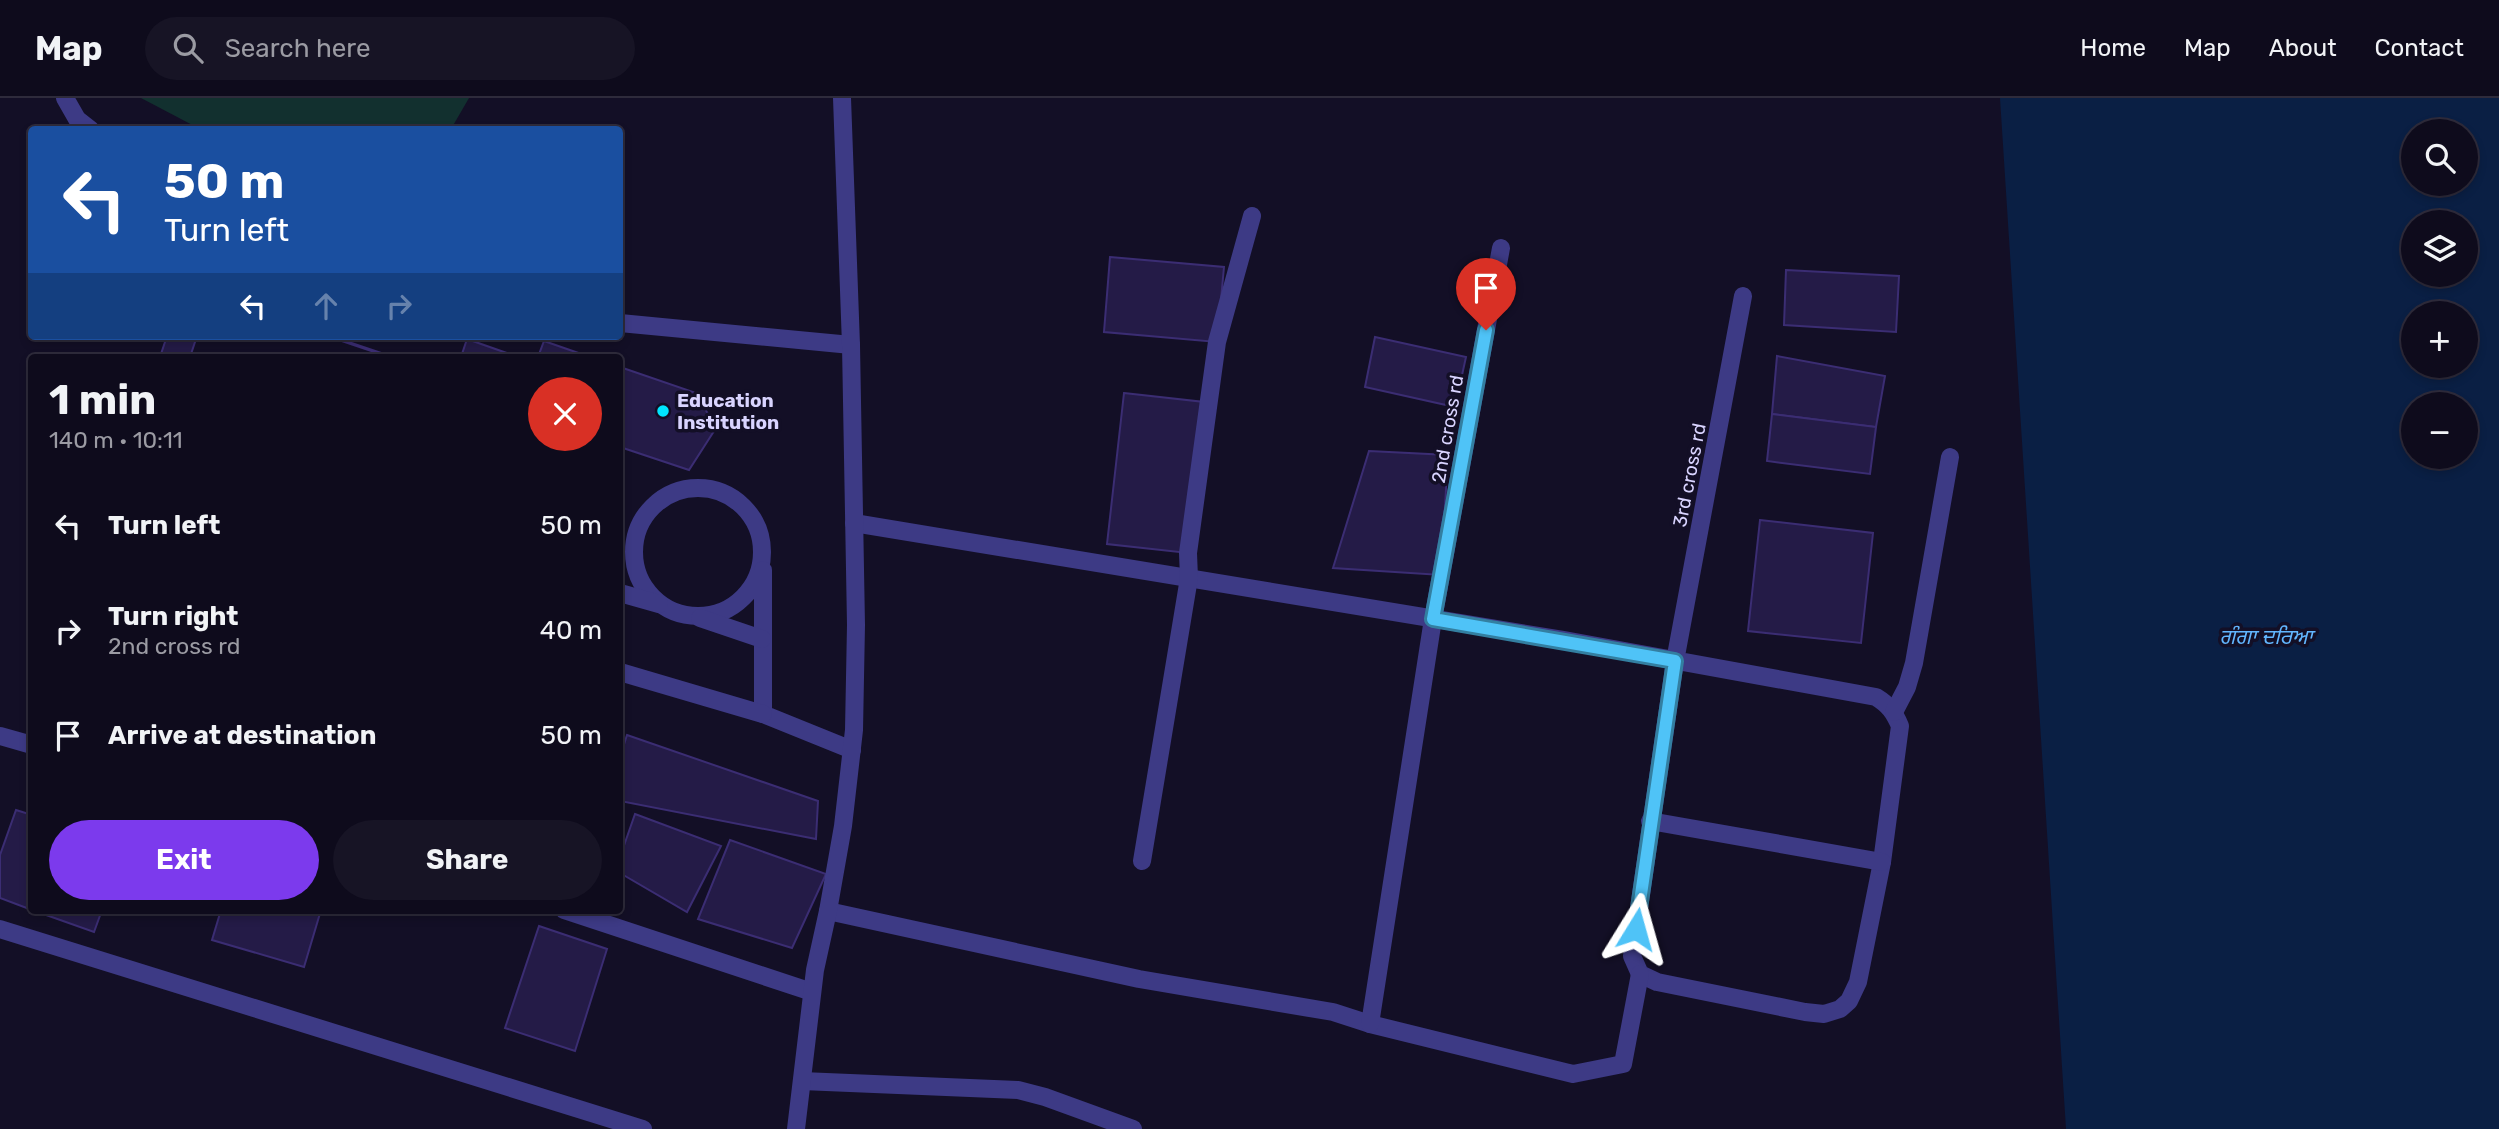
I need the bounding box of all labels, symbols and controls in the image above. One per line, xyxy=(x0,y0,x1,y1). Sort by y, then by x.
search box xyxy=(145,17,635,80)
text: Map xyxy=(35,29,103,68)
icon: search xyxy=(169,29,207,67)
text: Search here xyxy=(225,33,370,64)
text: Home xyxy=(2080,34,2146,62)
text: Map xyxy=(2184,34,2231,62)
text: About xyxy=(2269,34,2337,62)
text: Contact xyxy=(2375,34,2464,62)
map controls xyxy=(2401,119,2478,469)
button: search xyxy=(2401,119,2478,196)
text: 50 m xyxy=(164,152,284,210)
icon: left xyxy=(49,154,140,245)
button: layers xyxy=(2401,210,2478,287)
text: Turn left xyxy=(164,211,289,249)
pin xyxy=(1456,258,1516,330)
icon: arrive xyxy=(1467,269,1505,307)
icon: left xyxy=(234,287,272,325)
icon: ahead xyxy=(307,287,345,325)
icon: right xyxy=(380,287,418,325)
button: + xyxy=(2401,301,2478,378)
street label: 2nd cross rd xyxy=(1427,373,1468,485)
text: 1 min xyxy=(49,375,156,425)
button: close xyxy=(528,377,602,451)
place label: Education Institution xyxy=(677,389,779,434)
button: − xyxy=(2401,392,2478,469)
marker: Education Institution xyxy=(655,403,671,419)
street label: 3rd cross rd xyxy=(1668,421,1711,529)
text: 140 m · 10:11 xyxy=(49,426,183,454)
icon: left xyxy=(49,507,87,545)
text: Turn left xyxy=(108,510,220,541)
text: 50 m xyxy=(541,510,602,541)
text: Turn right xyxy=(108,601,238,632)
icon: right xyxy=(49,612,87,650)
text: 40 m xyxy=(540,615,602,646)
water label: ਗੰਗਾ ਦਰਿਆ xyxy=(2220,624,2316,649)
text: 2nd cross rd xyxy=(108,632,240,660)
icon: arrive xyxy=(49,717,87,755)
text: Arrive at destination xyxy=(108,720,376,751)
text: 50 m xyxy=(541,720,602,751)
button: Exit xyxy=(49,820,319,900)
button: Share xyxy=(333,820,602,900)
position arrow xyxy=(1599,892,1673,966)

